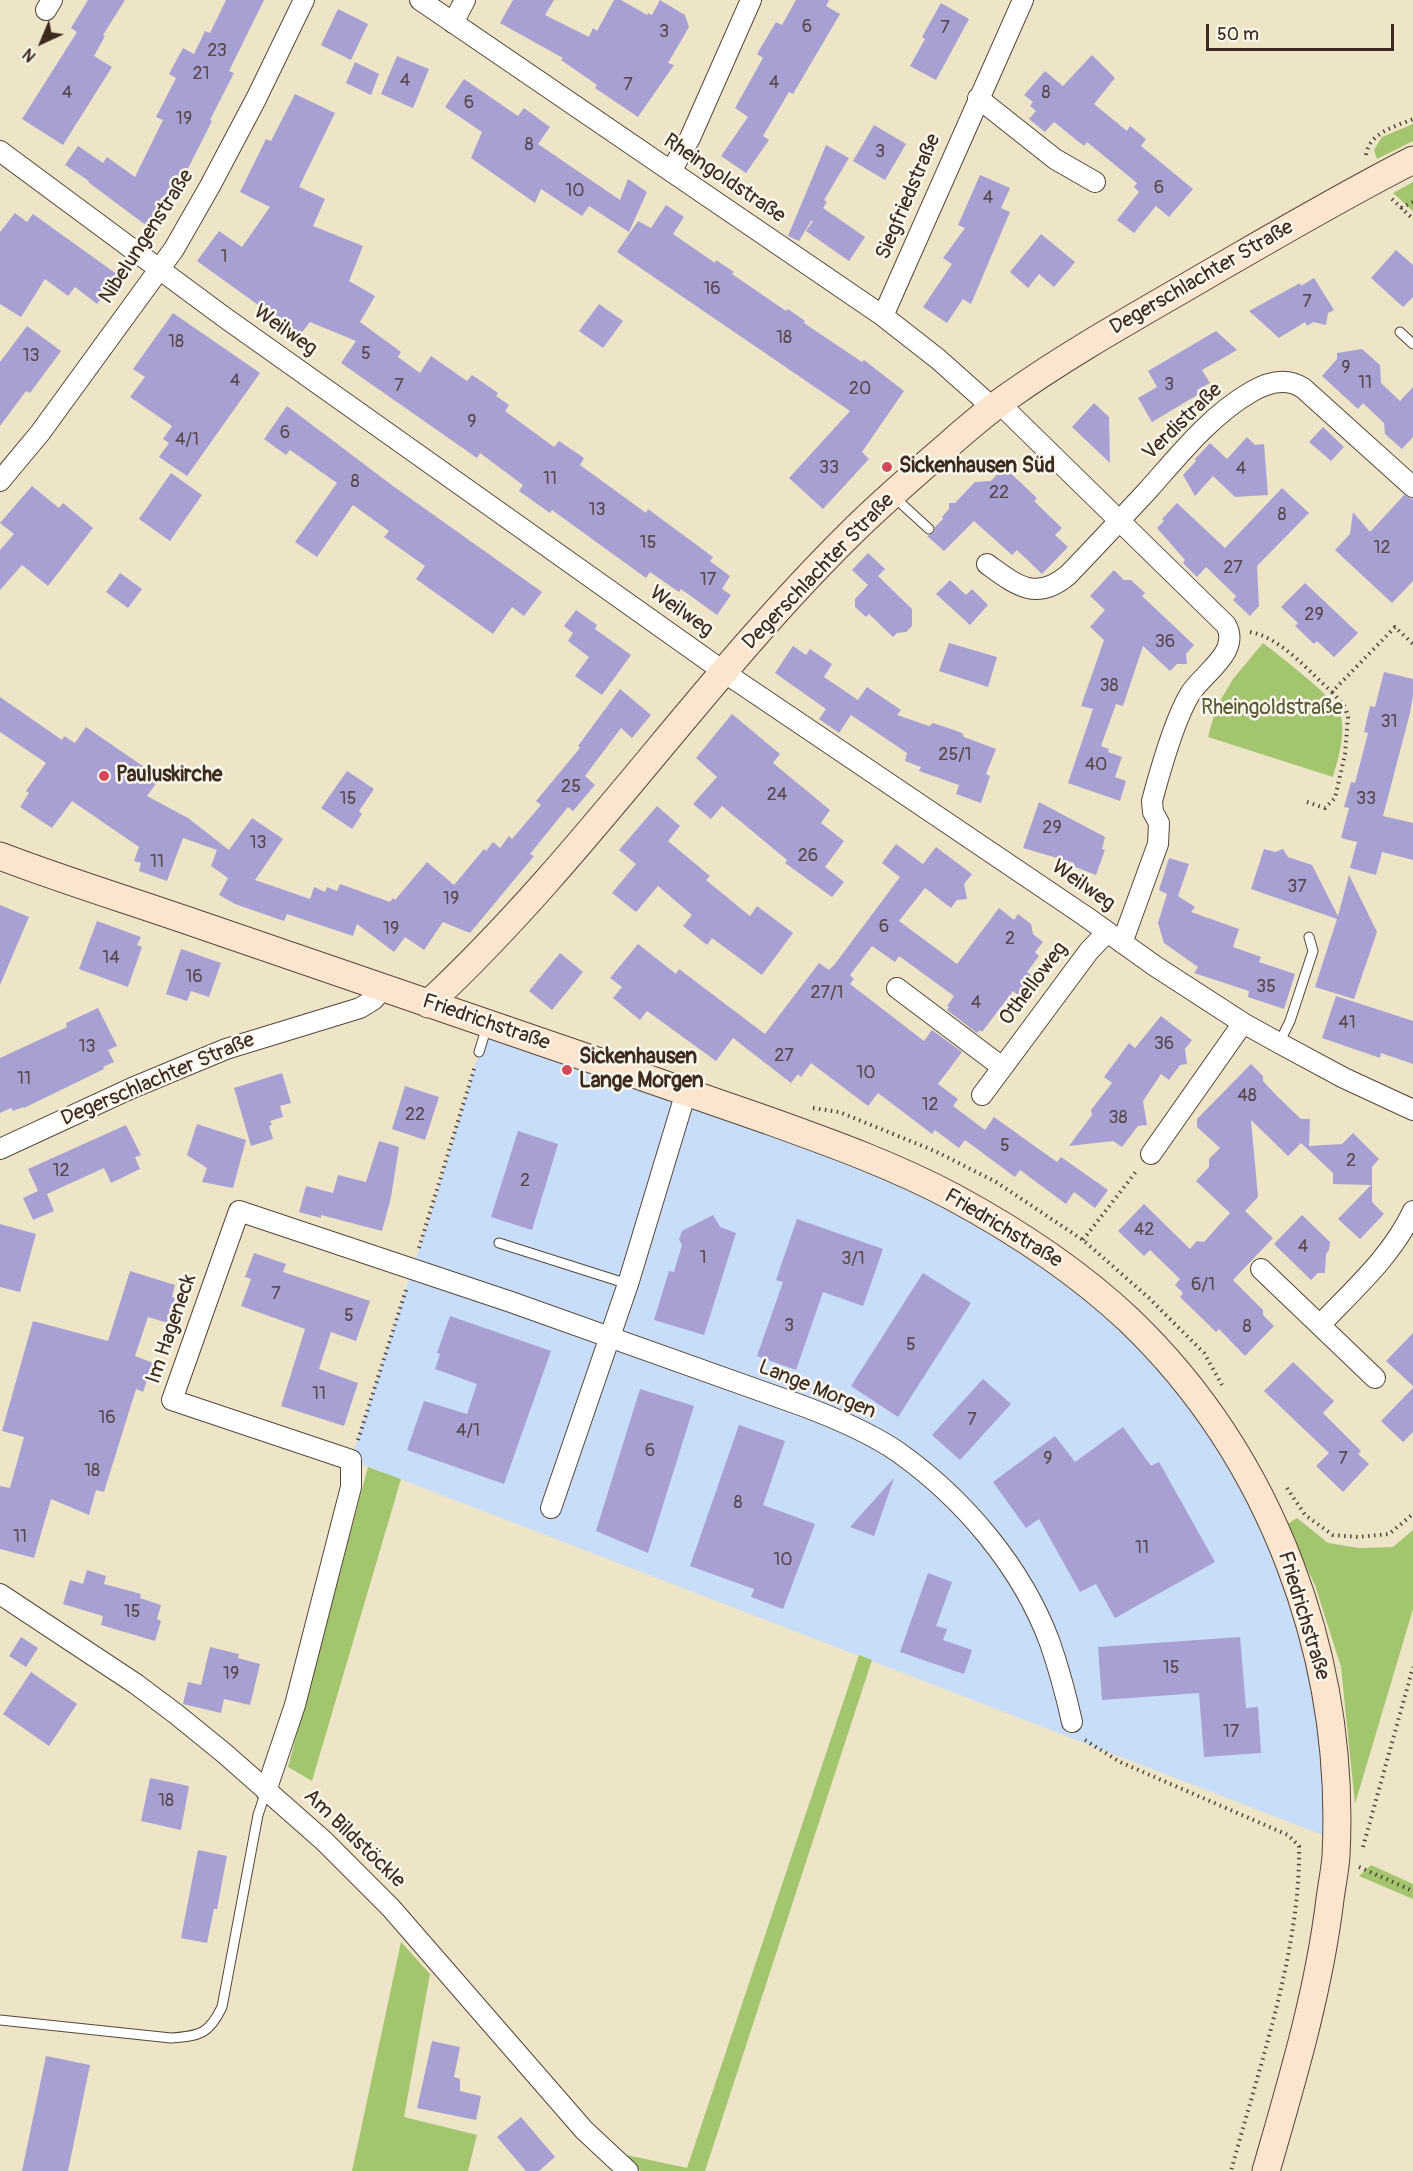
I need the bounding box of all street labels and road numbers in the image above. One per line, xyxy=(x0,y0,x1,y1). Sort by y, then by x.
street label: Rheingoldstraße xyxy=(658,129,790,229)
street label: Siegfriedstraße xyxy=(871,130,947,264)
street label: Nibelungenstraße xyxy=(94,165,200,309)
street label: Degerschlachter Straße xyxy=(1106,215,1298,341)
street label: Weilweg xyxy=(248,300,322,362)
street label: Verdistraße xyxy=(1138,378,1228,466)
street label: Degerschlachter Straße xyxy=(738,489,900,655)
street label: Weilweg xyxy=(644,581,718,643)
street label: Weilweg xyxy=(1046,855,1120,917)
street label: Othelloweg xyxy=(994,937,1074,1031)
street label: Friedrichstraße xyxy=(419,989,553,1057)
street label: Degerschlachter Straße xyxy=(57,1028,259,1132)
street label: Friedrichstraße xyxy=(939,1184,1067,1274)
street label: Im Hageneck xyxy=(141,1271,203,1387)
street label: Lange Morgen xyxy=(755,1355,879,1425)
street label: Friedrichstraße xyxy=(1271,1549,1335,1683)
street label: Am Bildstöckle xyxy=(298,1784,410,1894)

